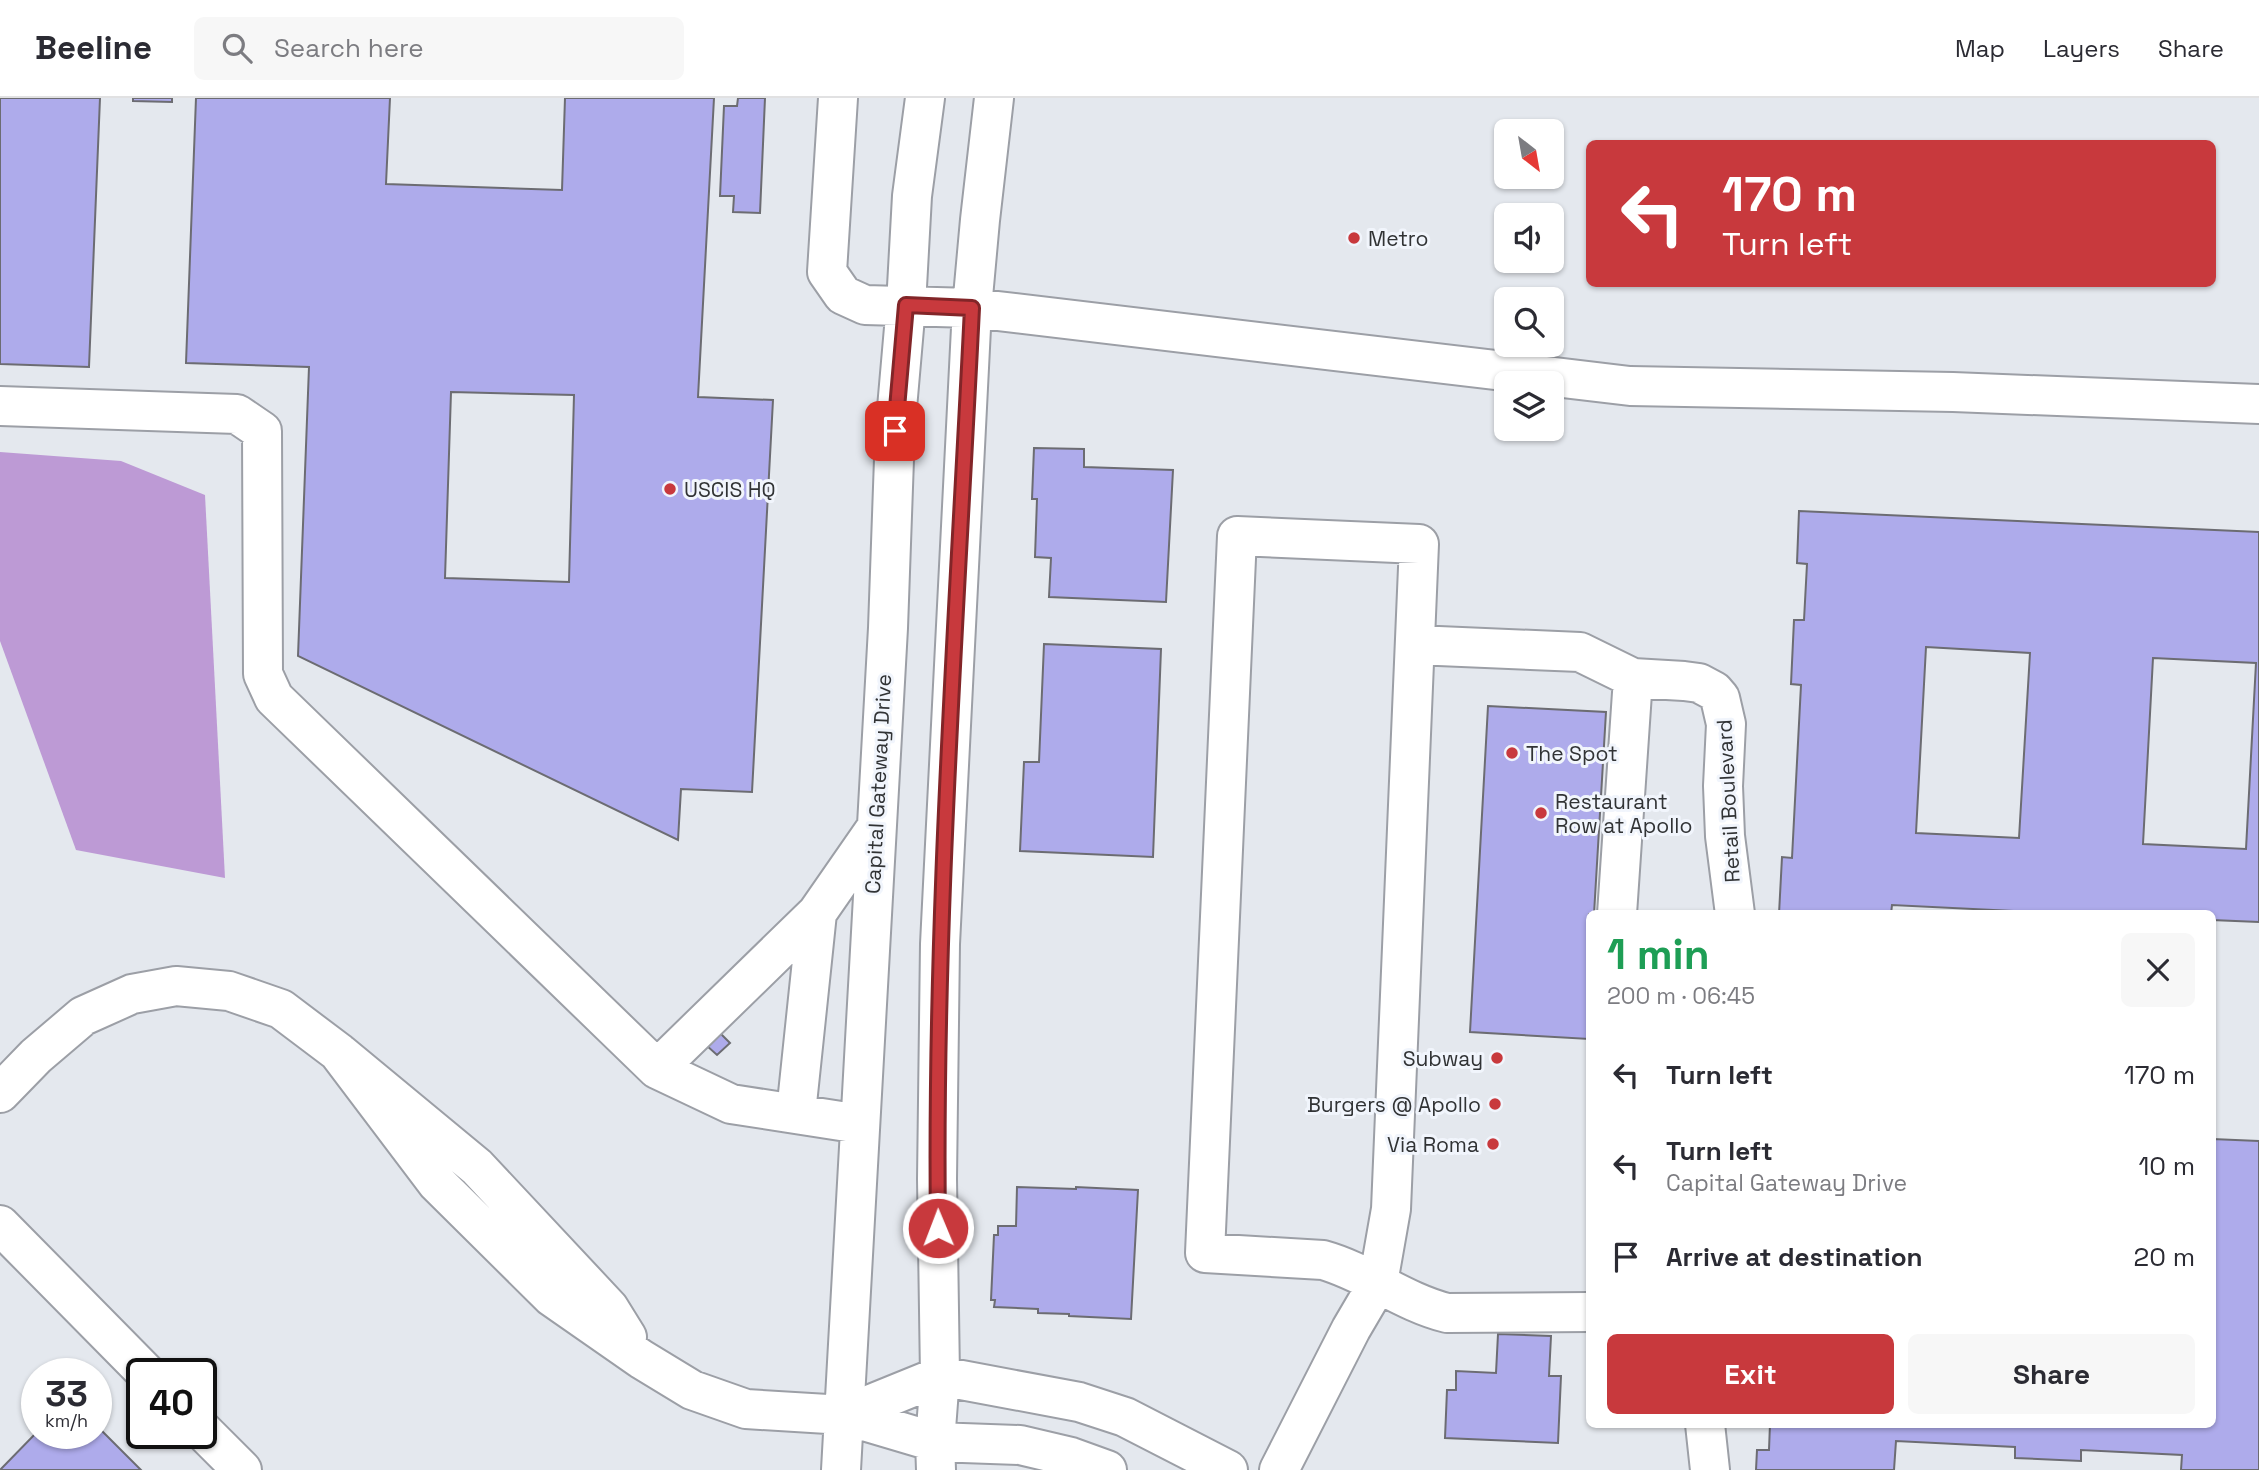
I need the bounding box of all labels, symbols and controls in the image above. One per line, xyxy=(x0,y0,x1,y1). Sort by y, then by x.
search box xyxy=(194,17,684,80)
text: Beeline xyxy=(35,27,152,69)
icon: search xyxy=(218,29,256,67)
text: Search here xyxy=(274,31,424,65)
text: Map xyxy=(1955,33,2005,64)
text: Layers xyxy=(2043,33,2120,64)
text: Share xyxy=(2158,33,2224,64)
north arrow xyxy=(1494,119,1564,189)
map controls xyxy=(1494,119,1564,441)
text: 170 m xyxy=(1722,163,1857,225)
icon: left xyxy=(1607,168,1698,259)
button: sound xyxy=(1494,203,1564,273)
text: Turn left xyxy=(1722,224,1852,264)
place label: Metro xyxy=(1368,225,1428,252)
marker: Metro xyxy=(1346,230,1362,246)
button: search xyxy=(1494,287,1564,357)
button: layers xyxy=(1494,371,1564,441)
pin xyxy=(865,401,925,461)
icon: arrive xyxy=(876,412,914,450)
place label: USCIS HQ xyxy=(684,476,776,503)
marker: USCIS HQ xyxy=(662,481,678,497)
street label: Capital Gateway Drive xyxy=(859,673,897,895)
street label: Retail Boulevard xyxy=(1710,719,1746,883)
place label: The Spot xyxy=(1526,740,1618,767)
marker: The Spot xyxy=(1504,745,1520,761)
place label: Restaurant Row at Apollo xyxy=(1555,788,1692,839)
marker: Restaurant Row at Apollo xyxy=(1533,805,1549,821)
text: 1 min xyxy=(1607,928,1710,981)
button: close xyxy=(2121,933,2195,1007)
text: 200 m · 06:45 xyxy=(1607,981,1755,1011)
place label: Subway xyxy=(1403,1045,1483,1072)
marker: Subway xyxy=(1489,1050,1505,1066)
icon: left xyxy=(1607,1056,1645,1094)
text: Turn left xyxy=(1666,1058,1773,1092)
text: 170 m xyxy=(2124,1058,2195,1092)
place label: Burgers @ Apollo xyxy=(1307,1091,1481,1118)
marker: Burgers @ Apollo xyxy=(1487,1096,1503,1112)
place label: Via Roma xyxy=(1387,1131,1479,1158)
text: Turn left xyxy=(1666,1134,1773,1168)
marker: Via Roma xyxy=(1485,1136,1501,1152)
icon: left xyxy=(1607,1147,1645,1185)
text: 10 m xyxy=(2138,1149,2195,1183)
text: Capital Gateway Drive xyxy=(1666,1168,1907,1198)
position arrow xyxy=(901,1191,975,1265)
icon: arrive xyxy=(1607,1238,1645,1276)
text: Arrive at destination xyxy=(1666,1240,1923,1274)
text: 20 m xyxy=(2134,1240,2195,1274)
button: Exit xyxy=(1607,1334,1894,1414)
button: Share xyxy=(1908,1334,2195,1414)
speed limit sign: 40 xyxy=(126,1358,217,1449)
text: 33 xyxy=(45,1372,88,1416)
text: km/h xyxy=(45,1409,88,1432)

